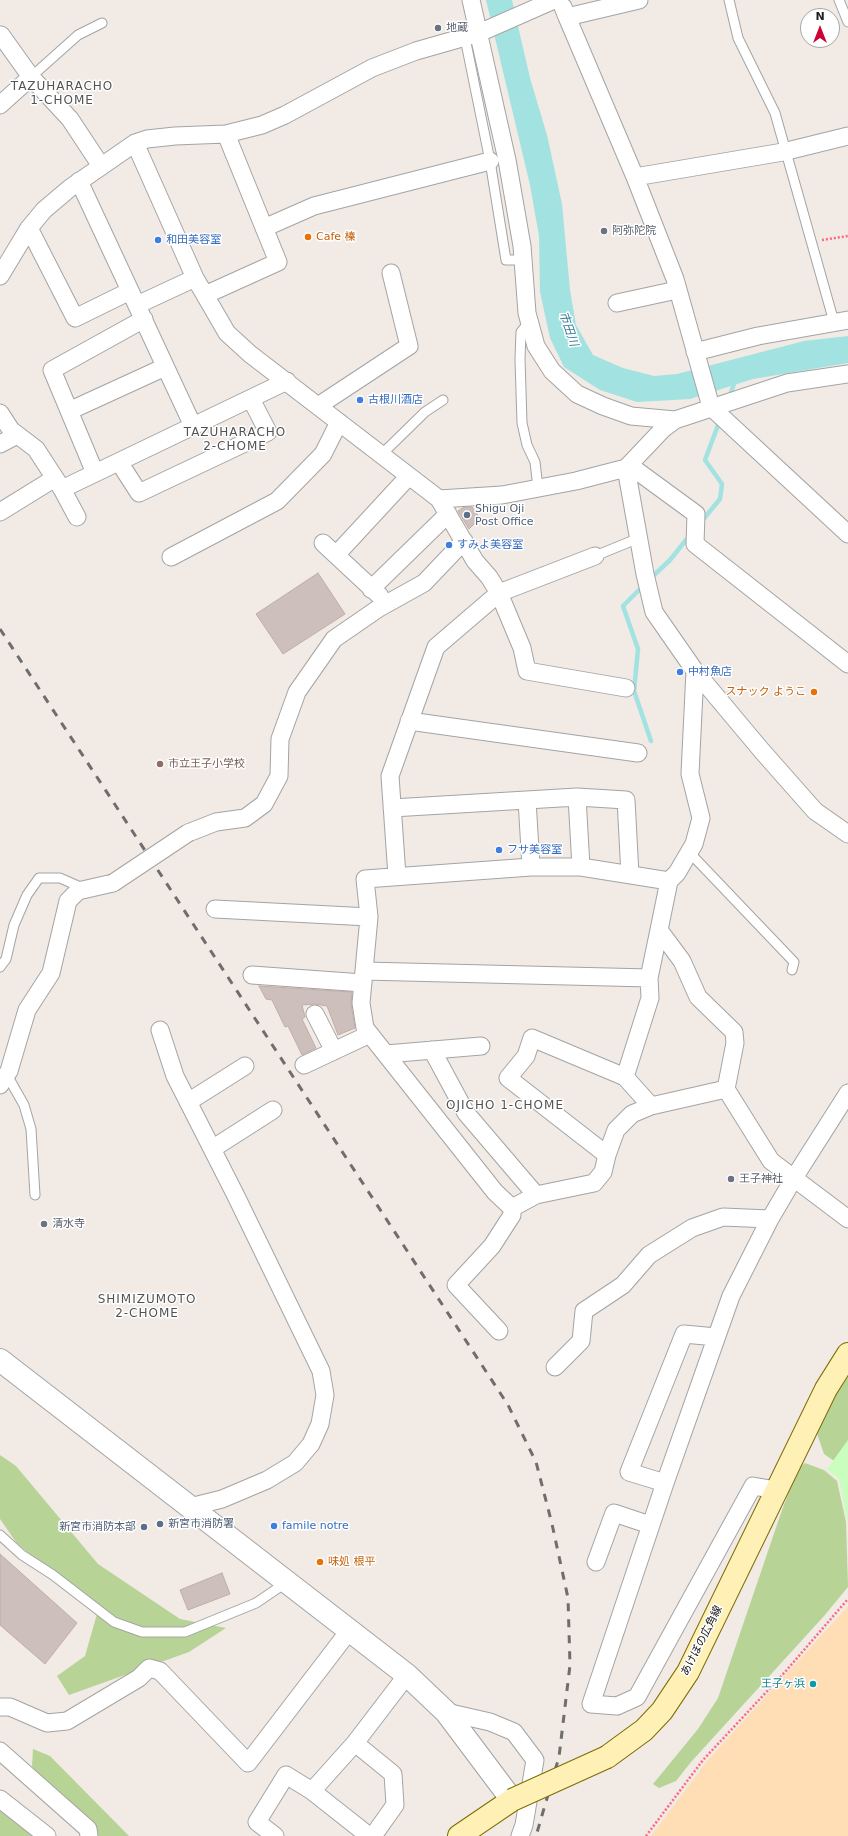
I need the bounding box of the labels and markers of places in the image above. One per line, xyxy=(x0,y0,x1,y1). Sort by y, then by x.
place label: 地蔵 xyxy=(446,21,468,35)
marker: 地蔵 xyxy=(433,23,443,33)
place label: 阿弥陀院 xyxy=(612,224,656,238)
marker: 阿弥陀院 xyxy=(599,226,609,236)
place label: Cafe 榛 xyxy=(316,230,356,244)
marker: Cafe 榛 xyxy=(303,232,313,242)
place label: 和田美容室 xyxy=(166,233,221,247)
marker: 和田美容室 xyxy=(153,235,163,245)
place label: 古根川酒店 xyxy=(368,393,423,407)
marker: 古根川酒店 xyxy=(355,395,365,405)
place label: Shigu Oji Post Office xyxy=(475,502,534,528)
marker: Shigu Oji Post Office xyxy=(462,510,472,520)
place label: すみよ美容室 xyxy=(457,538,523,552)
marker: すみよ美容室 xyxy=(444,540,454,550)
place label: 中村魚店 xyxy=(688,665,732,679)
marker: 中村魚店 xyxy=(675,667,685,677)
place label: スナック ようこ xyxy=(726,685,806,699)
marker: スナック ようこ xyxy=(809,687,819,697)
place label: 市立王子小学校 xyxy=(168,757,245,771)
marker: 市立王子小学校 xyxy=(155,759,165,769)
place label: フサ美容室 xyxy=(507,843,562,857)
marker: フサ美容室 xyxy=(494,845,504,855)
place label: 王子神社 xyxy=(739,1172,783,1186)
marker: 王子神社 xyxy=(726,1174,736,1184)
place label: 清水寺 xyxy=(52,1217,85,1231)
marker: 清水寺 xyxy=(39,1219,49,1229)
place label: 新宮市消防署 xyxy=(168,1517,234,1531)
marker: 新宮市消防署 xyxy=(155,1519,165,1529)
place label: famile notre xyxy=(282,1519,349,1533)
place label: 新宮市消防本部 xyxy=(59,1520,136,1534)
marker: famile notre xyxy=(269,1521,279,1531)
marker: 新宮市消防本部 xyxy=(139,1522,149,1532)
place label: 味処 根平 xyxy=(328,1555,375,1569)
marker: 味処 根平 xyxy=(315,1557,325,1567)
place label: 王子ヶ浜 xyxy=(761,1677,805,1691)
marker: 王子ヶ浜 xyxy=(808,1679,818,1689)

